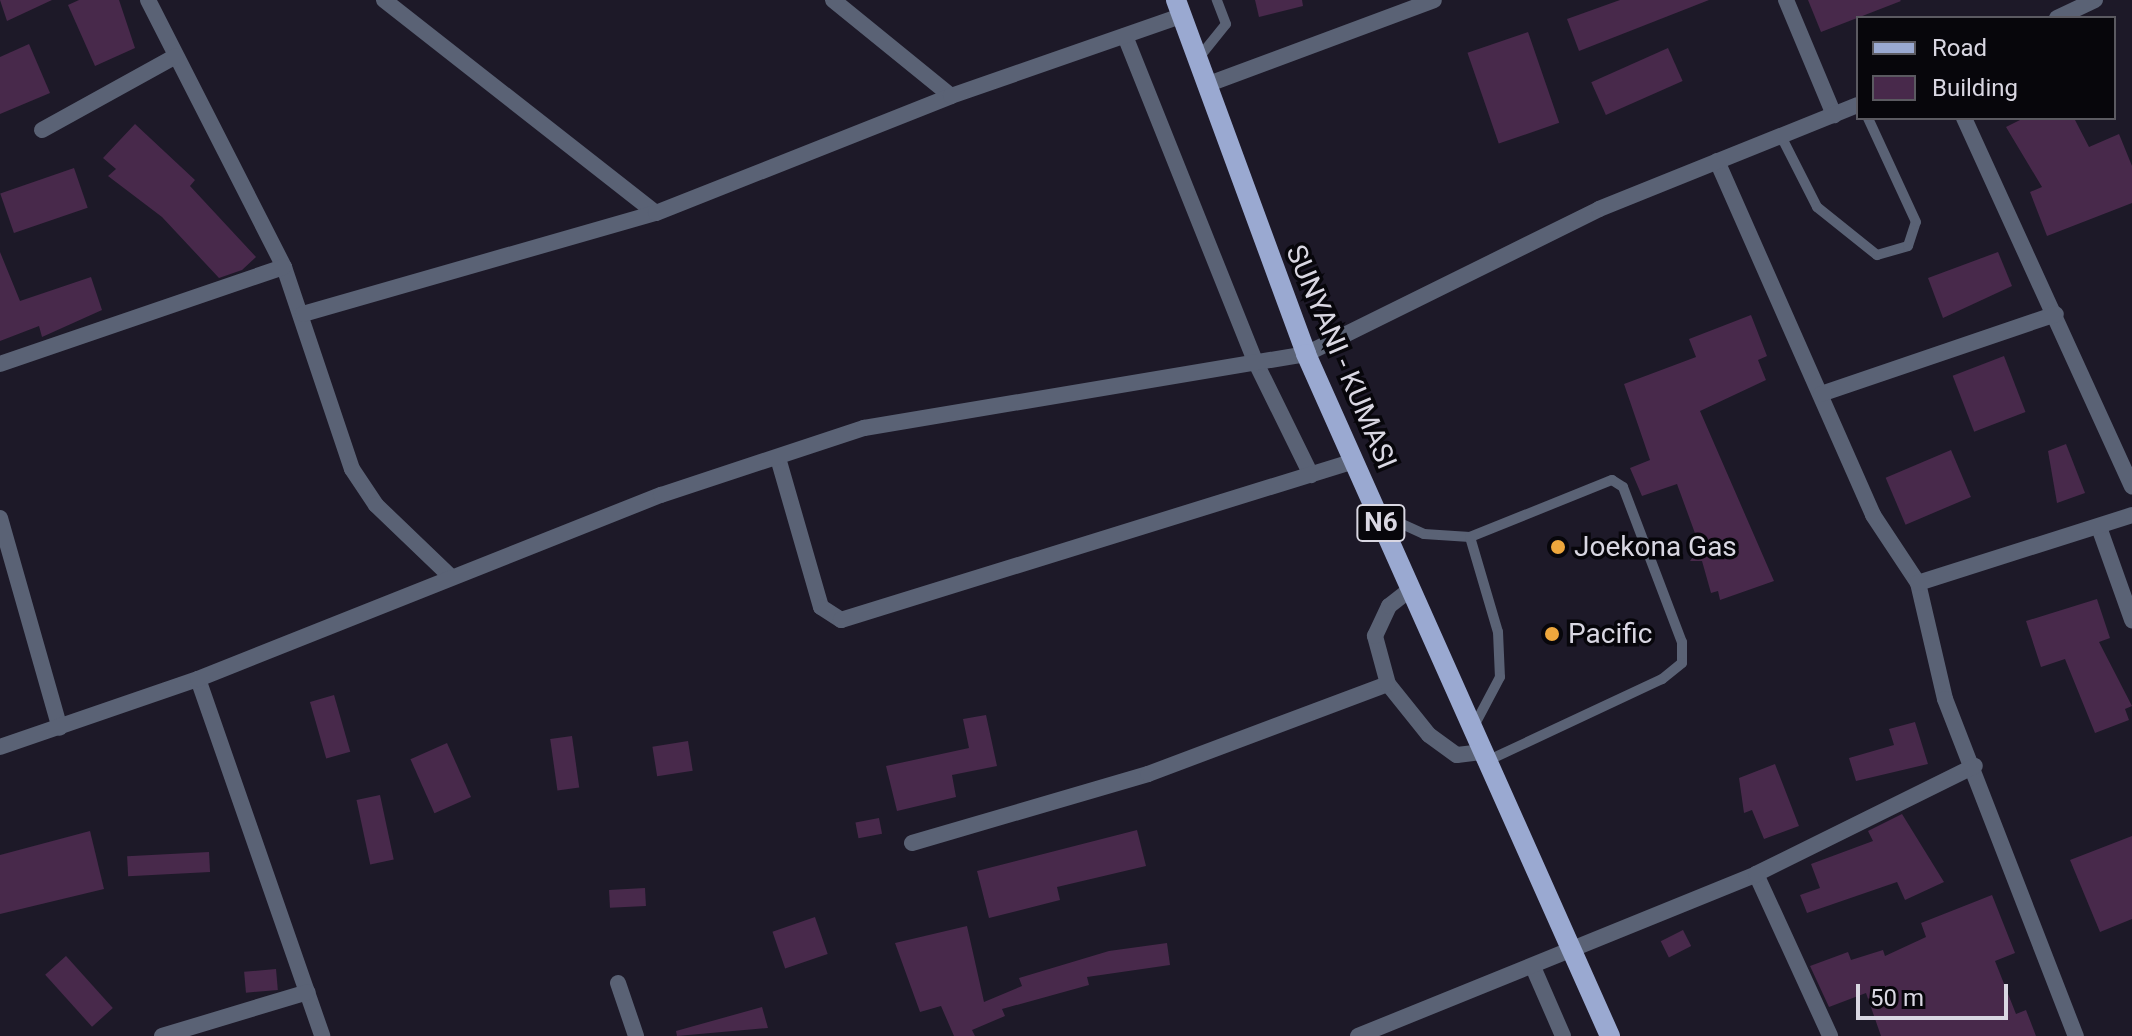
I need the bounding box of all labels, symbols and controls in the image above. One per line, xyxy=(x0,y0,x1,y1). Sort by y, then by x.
legend xyxy=(1856,16,2116,120)
text: Road xyxy=(1932,34,1987,62)
text: Building xyxy=(1932,74,2018,102)
street label: SUNYANI - KUMASI xyxy=(1279,240,1403,474)
road number: N6 xyxy=(1355,501,1407,545)
place label: Joekona Gas xyxy=(1574,530,1737,564)
marker: Joekona Gas xyxy=(1549,538,1567,556)
place label: Pacific xyxy=(1568,617,1652,651)
marker: Pacific xyxy=(1543,625,1561,643)
scale bar xyxy=(1860,968,2012,1018)
text: 50 m xyxy=(1870,984,1924,1012)

